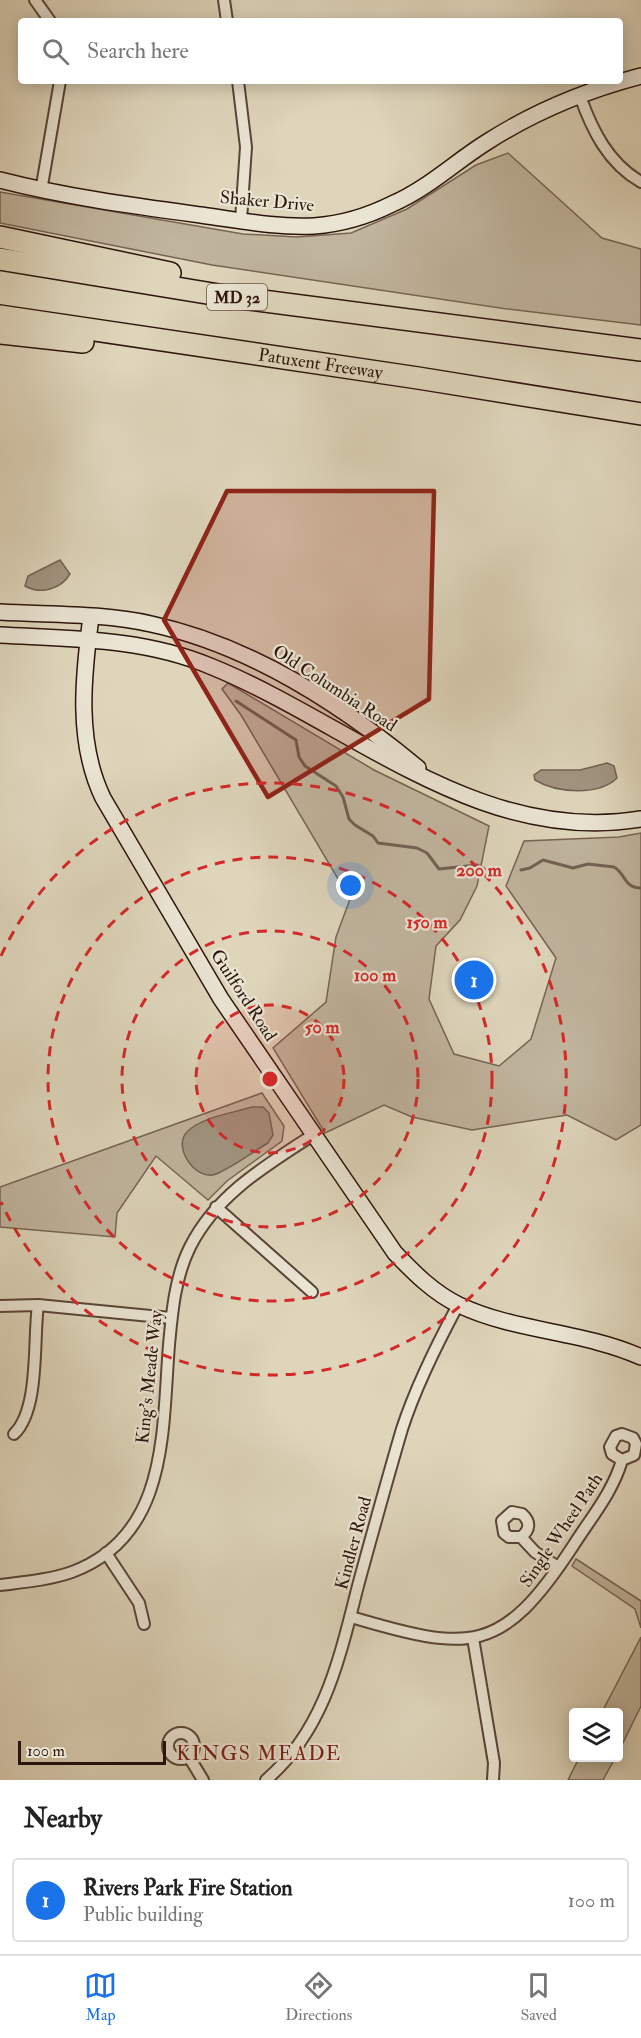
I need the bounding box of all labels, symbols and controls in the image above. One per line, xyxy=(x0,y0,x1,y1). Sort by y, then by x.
search box xyxy=(18,18,623,84)
icon: search xyxy=(39,35,72,68)
text: Search here xyxy=(87,37,189,65)
street label: Shaker Drive xyxy=(219,186,315,217)
road number: MD 32 xyxy=(207,284,267,310)
street label: Patuxent Freeway xyxy=(257,343,385,385)
street label: Old Columbia Road xyxy=(268,640,401,737)
text: 200 m xyxy=(456,859,503,882)
your location xyxy=(336,871,365,900)
text: 150 m xyxy=(406,911,449,934)
street label: Guilford Road xyxy=(205,945,282,1046)
pin: 1 xyxy=(454,958,494,1002)
text: 100 m xyxy=(354,964,397,987)
text: 50 m xyxy=(305,1016,340,1039)
centre of rings xyxy=(260,1069,280,1089)
street label: King's Meade Way xyxy=(131,1308,168,1445)
street label: Single Wheel Path xyxy=(515,1468,608,1592)
street label: Kindler Road xyxy=(330,1494,377,1592)
map controls xyxy=(569,1708,623,1762)
button: layers xyxy=(569,1708,623,1762)
scale bar xyxy=(18,1738,166,1766)
text: 100 m xyxy=(27,1741,65,1761)
district label: KINGS MEADE xyxy=(176,1741,342,1766)
text: Nearby xyxy=(24,1803,102,1835)
text: Rivers Park Fire Station xyxy=(83,1874,293,1902)
text: 1 xyxy=(42,1888,49,1913)
text: 100 m xyxy=(568,1888,615,1913)
text: Public building xyxy=(83,1902,203,1927)
tab: Map xyxy=(84,1969,117,2025)
tab: Directions xyxy=(285,1969,352,2025)
tab: Saved xyxy=(520,1969,557,2025)

